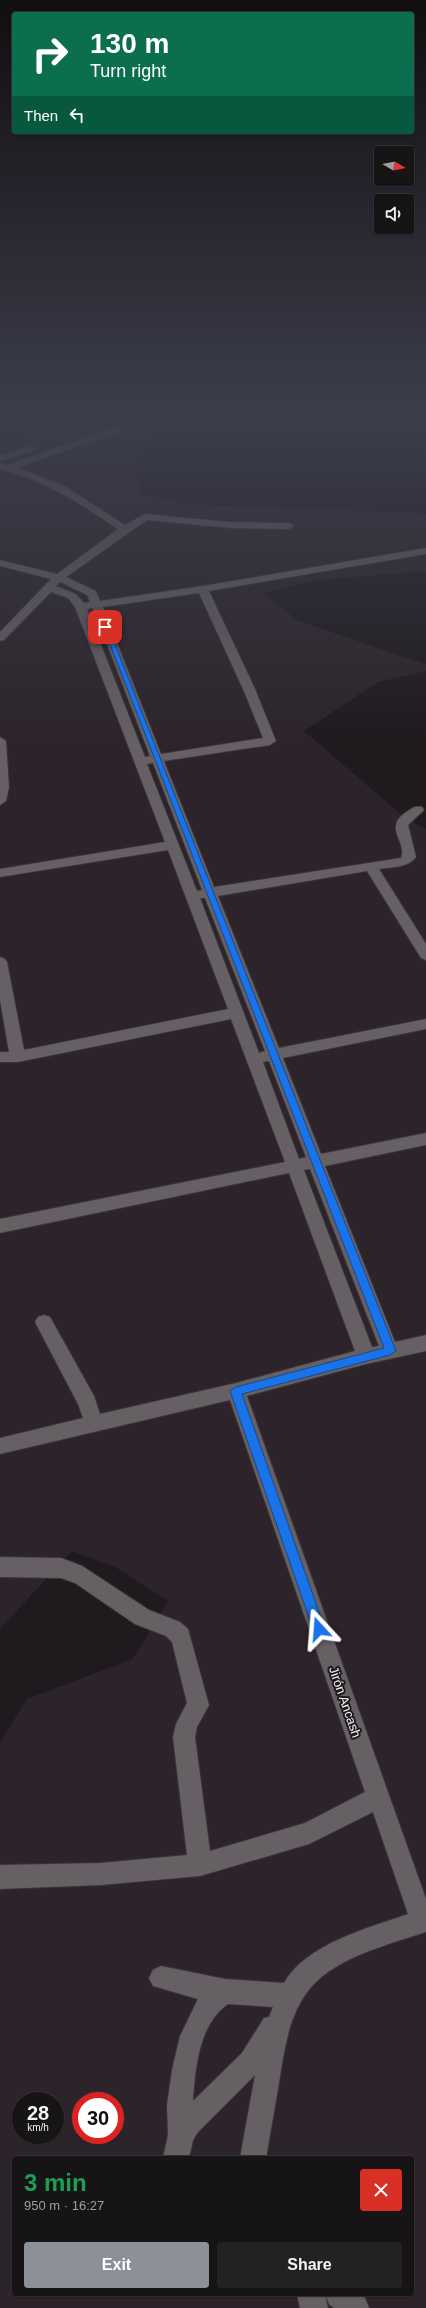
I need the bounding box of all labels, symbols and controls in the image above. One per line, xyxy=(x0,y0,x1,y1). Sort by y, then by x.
icon: right xyxy=(24,28,76,80)
text: 130 m xyxy=(90,28,169,59)
text: Turn right xyxy=(90,61,166,81)
icon: left xyxy=(66,104,88,126)
text: Then xyxy=(24,107,58,124)
north arrow xyxy=(374,146,414,186)
map controls xyxy=(374,146,414,234)
button: sound xyxy=(374,194,414,234)
pin xyxy=(88,610,122,644)
icon: arrive xyxy=(94,616,116,638)
position arrow xyxy=(298,1608,340,1650)
street label: Jirón Ancash xyxy=(326,1664,364,1740)
speed limit sign: 30 xyxy=(72,2092,124,2144)
text: 28 xyxy=(27,2102,49,2124)
text: km/h xyxy=(27,2122,49,2133)
text: 3 min xyxy=(24,2169,87,2196)
button: close xyxy=(360,2169,402,2211)
text: 950 m · 16:27 xyxy=(24,2198,104,2213)
button: Exit xyxy=(24,2242,209,2288)
button: Share xyxy=(217,2242,402,2288)

